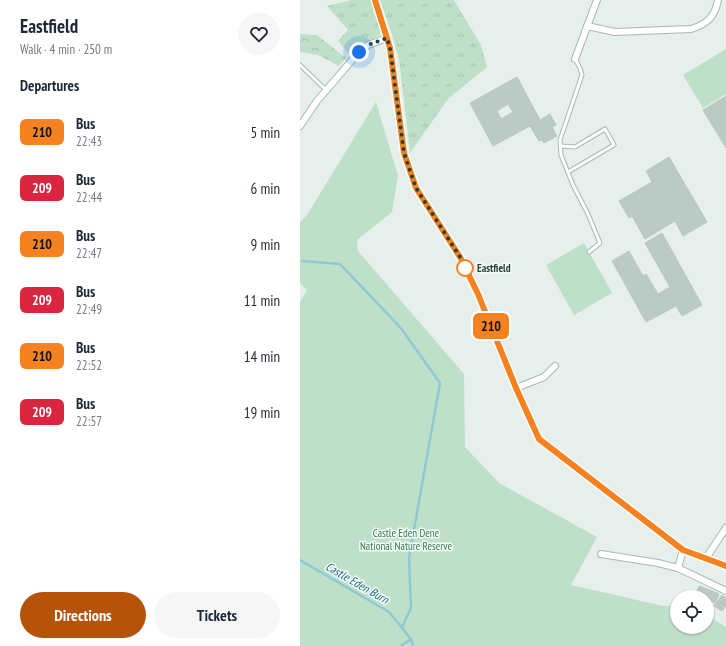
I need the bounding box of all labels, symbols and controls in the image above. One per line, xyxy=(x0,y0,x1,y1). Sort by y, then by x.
button: heart xyxy=(238,13,280,55)
text: Eastfield xyxy=(20,14,78,38)
text: Walk · 4 min · 250 m xyxy=(20,41,112,58)
your location xyxy=(349,42,369,62)
text: Departures xyxy=(20,76,79,95)
text: Bus xyxy=(76,114,95,133)
text: 210 xyxy=(32,123,52,141)
text: 5 min xyxy=(250,123,280,142)
text: 22:43 xyxy=(76,133,102,150)
text: Bus xyxy=(76,170,95,189)
text: 209 xyxy=(32,179,52,197)
text: 6 min xyxy=(250,179,280,198)
text: 22:44 xyxy=(76,189,102,206)
text: Bus xyxy=(76,226,95,245)
text: 210 xyxy=(32,235,52,253)
text: 9 min xyxy=(250,235,280,254)
text: 22:47 xyxy=(76,245,102,262)
marker: Eastfield xyxy=(456,259,474,277)
place label: Eastfield xyxy=(477,261,511,275)
text: Bus xyxy=(76,282,95,301)
text: 209 xyxy=(32,291,52,309)
text: 11 min xyxy=(244,291,280,310)
text: 22:49 xyxy=(76,301,102,318)
line badge: 210 xyxy=(468,313,514,339)
text: 210 xyxy=(481,317,501,335)
text: Bus xyxy=(76,338,95,357)
text: 210 xyxy=(32,347,52,365)
text: 14 min xyxy=(244,347,280,366)
text: 22:52 xyxy=(76,357,102,374)
text: Bus xyxy=(76,394,95,413)
text: 209 xyxy=(32,403,52,421)
text: 19 min xyxy=(244,403,280,422)
text: 22:57 xyxy=(76,413,102,430)
park label: Castle Eden Dene National Nature Reserve xyxy=(360,526,453,553)
water label: Castle Eden Burn xyxy=(323,558,392,607)
map controls xyxy=(670,590,714,634)
button: locate xyxy=(670,590,714,634)
button: Directions xyxy=(20,592,146,638)
button: Tickets xyxy=(154,592,280,638)

